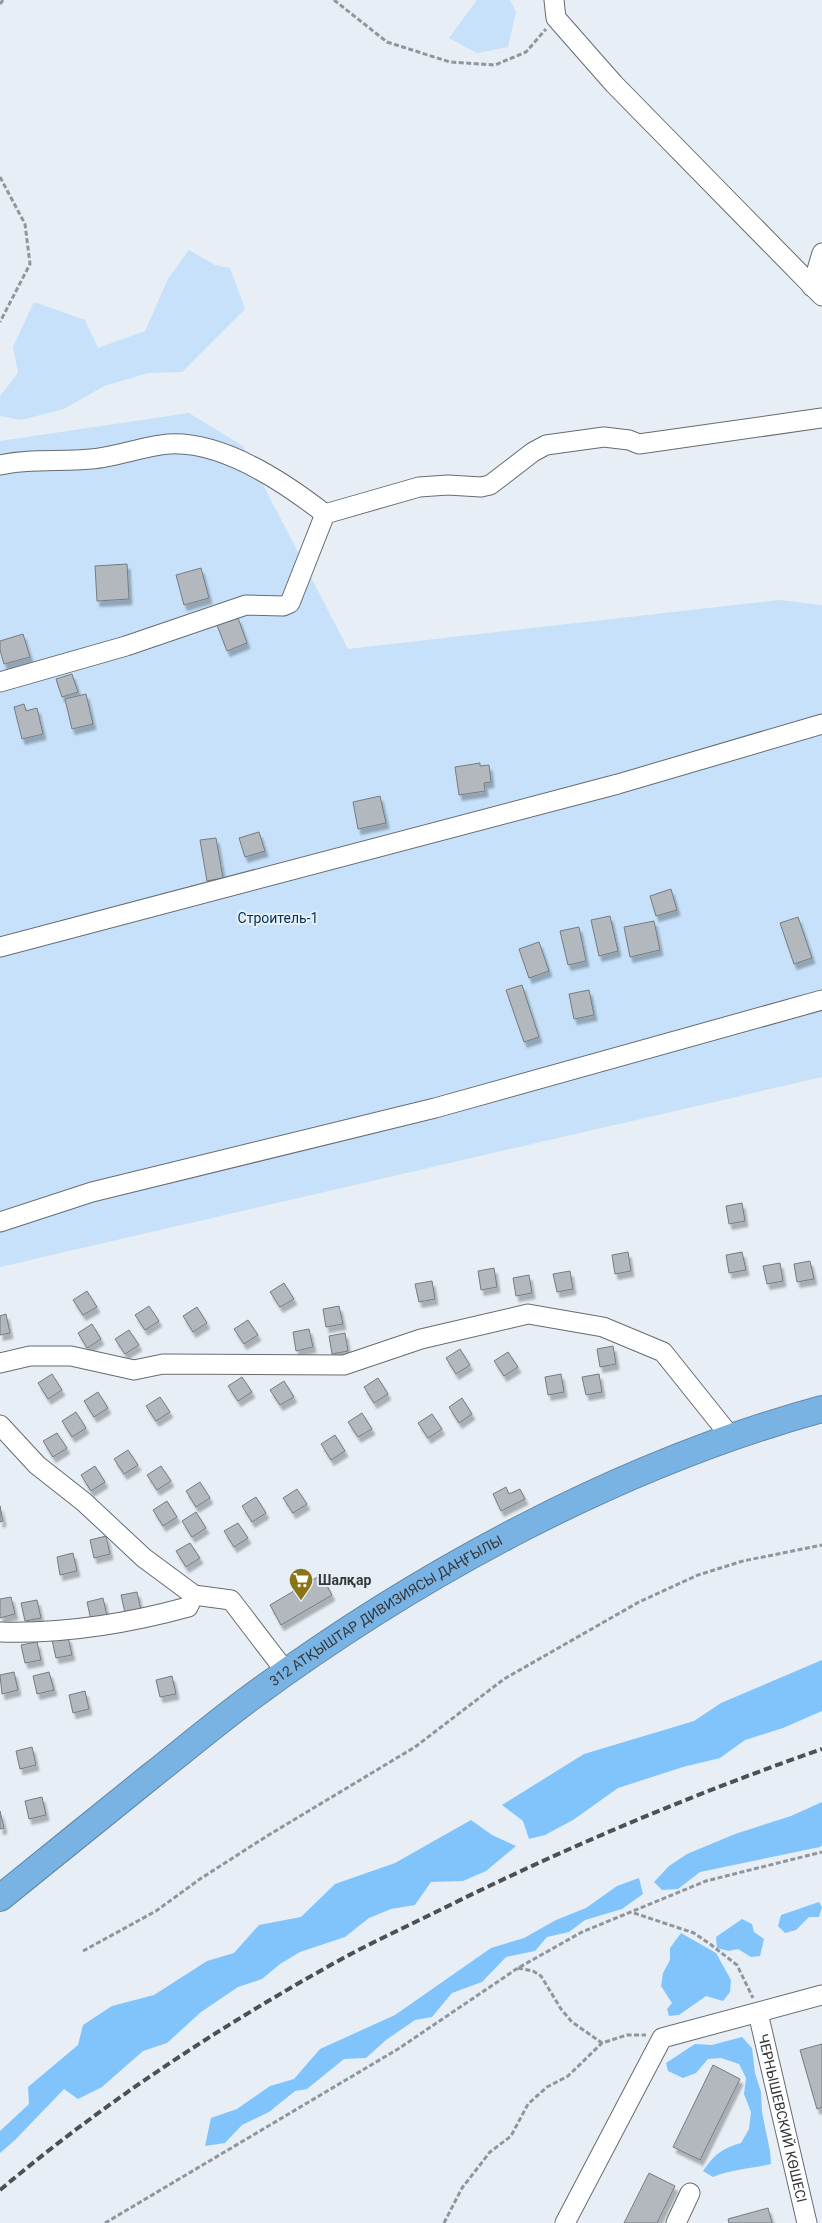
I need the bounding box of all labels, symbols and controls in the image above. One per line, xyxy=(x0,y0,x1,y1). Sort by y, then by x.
park label: Строитель-1 xyxy=(238,910,318,926)
street label: 312 АТҚЫШТАР ДИВИЗИЯСЫ ДАҢҒЫЛЫ xyxy=(266,1532,505,1689)
supermarket icon: Шалқар xyxy=(288,1567,314,1601)
place label: Шалқар xyxy=(318,1572,371,1588)
street label: ЧЕРНЫШЕВСКИЙ КӨШЕСІ xyxy=(755,2032,810,2204)

